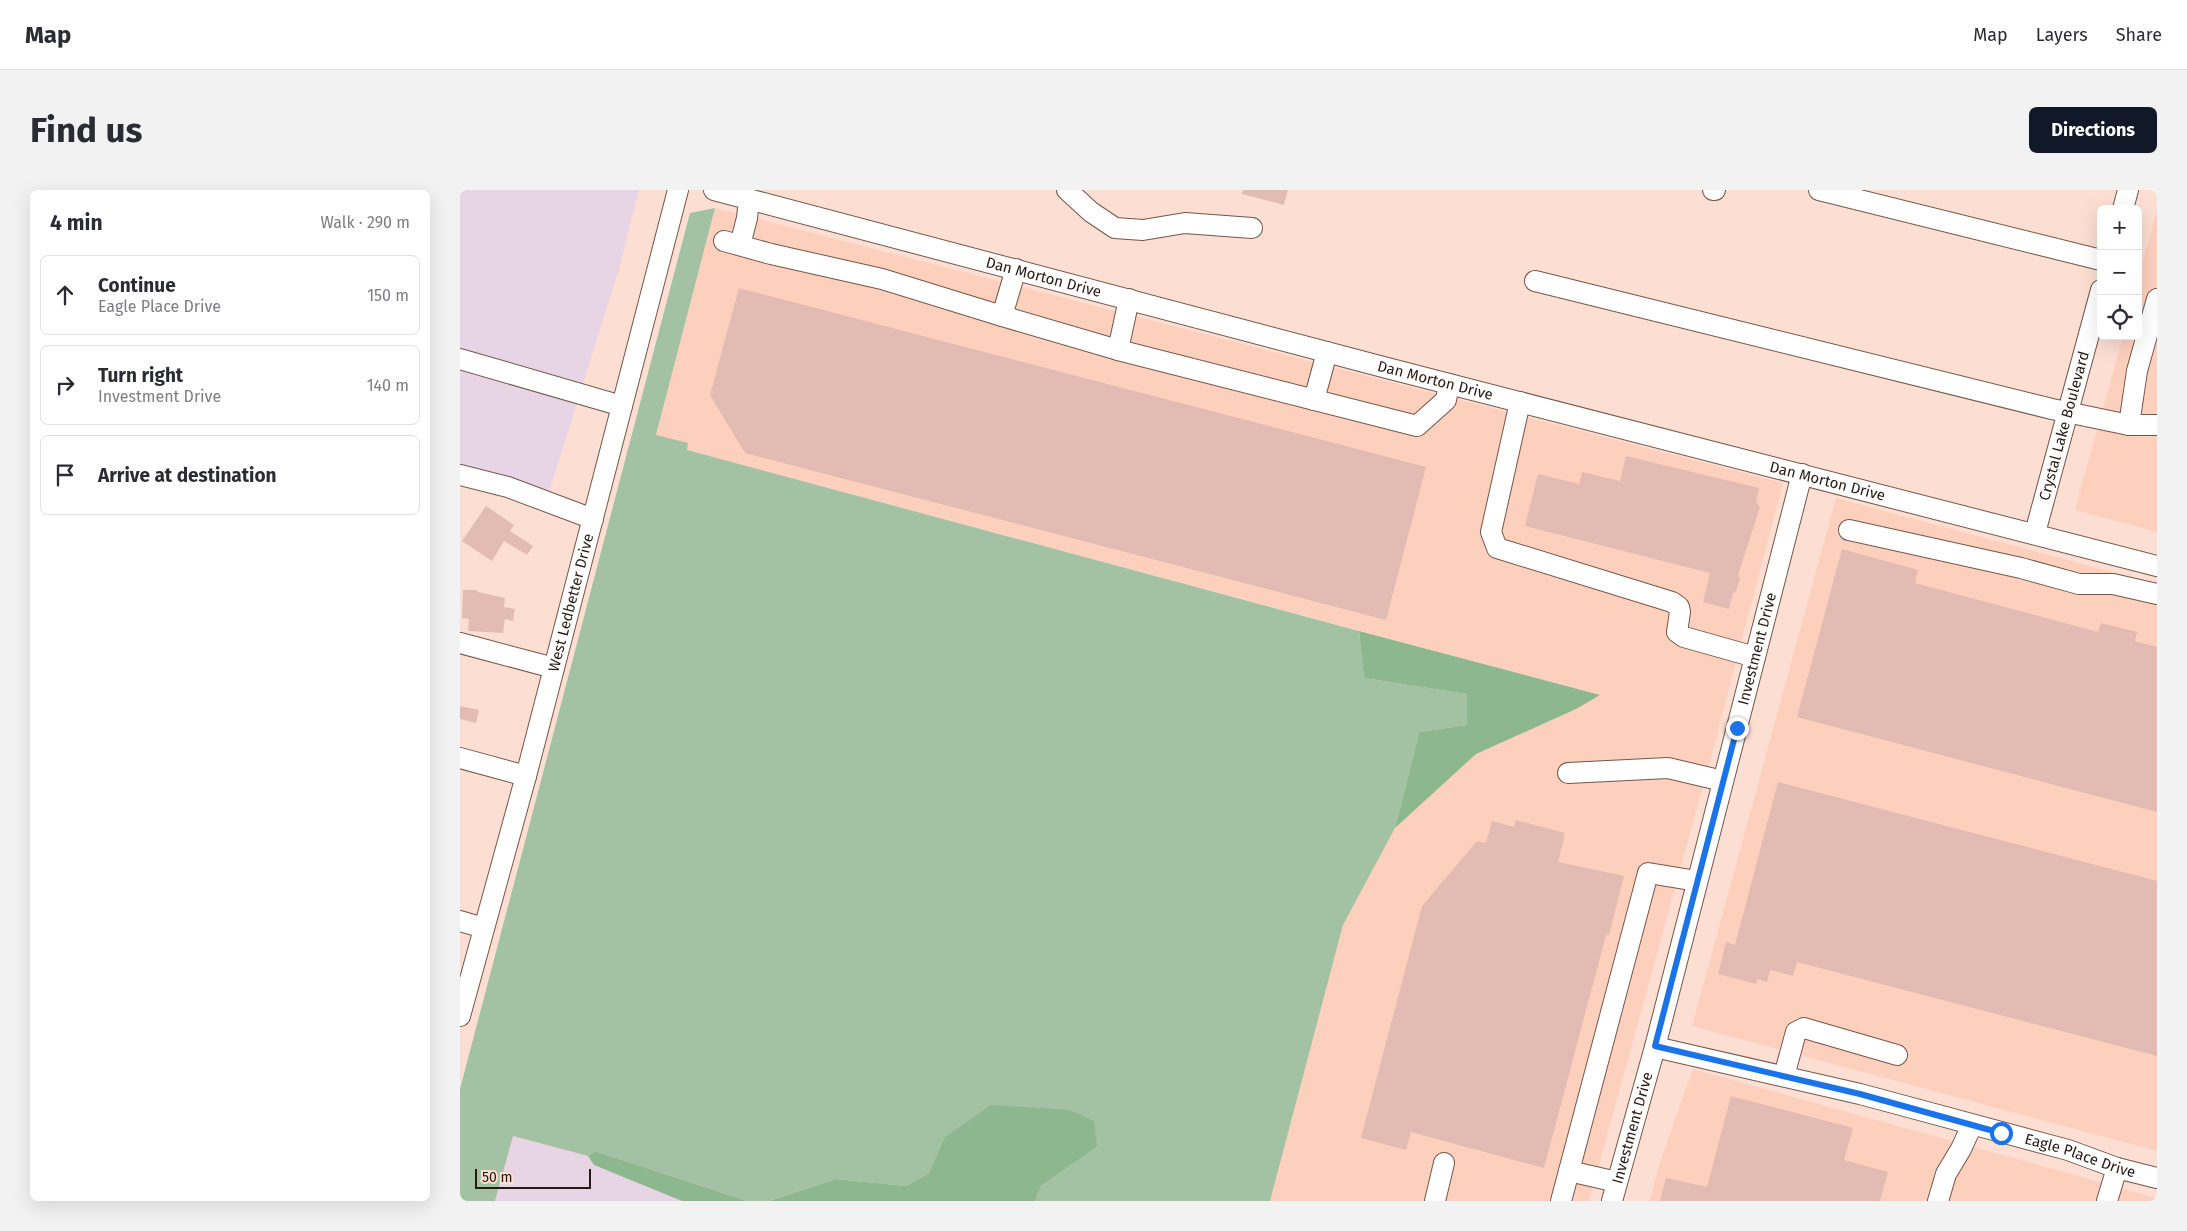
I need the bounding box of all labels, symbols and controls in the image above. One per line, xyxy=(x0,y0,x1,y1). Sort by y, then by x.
text: Map xyxy=(25,21,71,49)
text: Map xyxy=(1973,24,2008,46)
text: Layers xyxy=(2036,24,2088,46)
text: Share xyxy=(2116,24,2162,46)
button: Directions xyxy=(2029,107,2157,153)
text: Find us xyxy=(30,109,142,151)
map controls xyxy=(2097,205,2142,340)
button: + xyxy=(2097,205,2142,250)
text: 4 min xyxy=(50,210,103,236)
text: Walk · 290 m xyxy=(320,213,410,232)
button: − xyxy=(2097,250,2142,295)
street label: Dan Morton Drive xyxy=(984,253,1103,301)
text: Continue xyxy=(98,274,176,297)
icon: ahead xyxy=(51,281,79,309)
text: 150 m xyxy=(367,286,409,305)
button: locate xyxy=(2097,295,2142,340)
text: Eagle Place Drive xyxy=(98,297,221,316)
street label: Crystal Lake Boulevard xyxy=(2035,349,2093,503)
street label: Dan Morton Drive xyxy=(1376,357,1495,404)
text: Turn right xyxy=(98,364,183,387)
icon: right xyxy=(51,371,79,399)
text: 140 m xyxy=(367,376,409,395)
text: Investment Drive xyxy=(98,387,221,406)
street label: Dan Morton Drive xyxy=(1768,458,1887,505)
icon: arrive xyxy=(51,461,79,489)
text: Arrive at destination xyxy=(98,464,277,487)
street label: West Ledbetter Drive xyxy=(544,532,598,674)
street label: Investment Drive xyxy=(1734,591,1780,707)
route end xyxy=(1726,717,1749,740)
street label: Investment Drive xyxy=(1608,1070,1657,1186)
route start xyxy=(1990,1122,2013,1145)
street label: Eagle Place Drive xyxy=(2023,1130,2137,1181)
scale bar xyxy=(475,1166,591,1189)
text: 50 m xyxy=(482,1169,513,1186)

